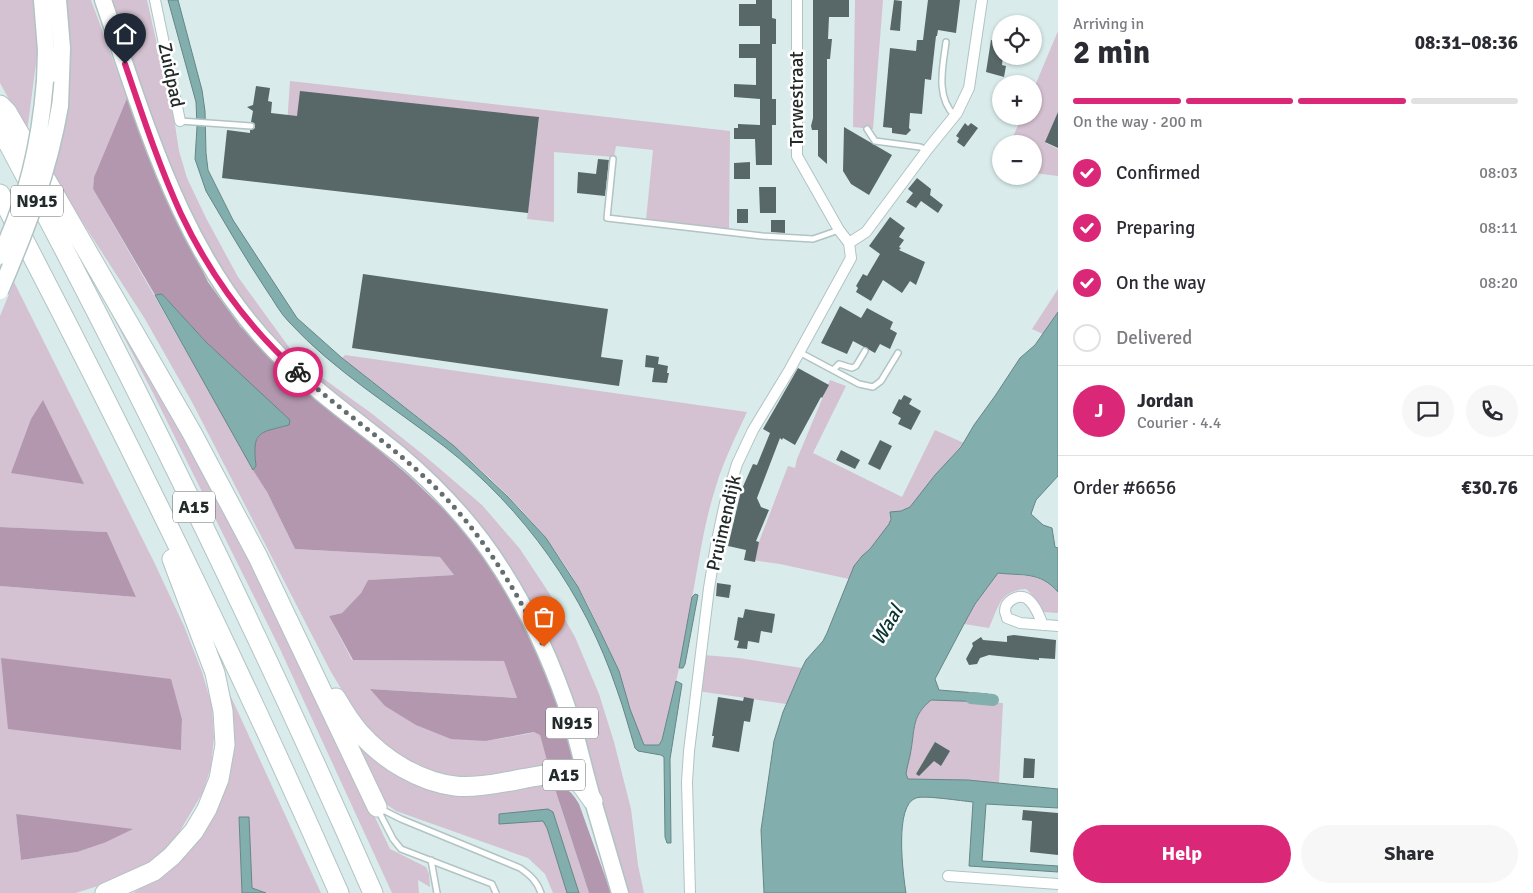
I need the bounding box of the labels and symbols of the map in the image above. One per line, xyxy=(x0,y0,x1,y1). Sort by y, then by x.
pin xyxy=(104,13,146,64)
street label: Zuidpad xyxy=(152,41,190,109)
street label: Tarwestraat xyxy=(785,51,809,147)
road number: N915 xyxy=(11,186,63,217)
courier xyxy=(273,347,323,397)
street label: Pruimendijk xyxy=(701,472,747,573)
road number: A15 xyxy=(173,492,215,522)
pin xyxy=(523,596,565,647)
water label: Waal xyxy=(865,599,910,650)
road number: N915 xyxy=(546,708,598,738)
road number: A15 xyxy=(543,760,585,790)

